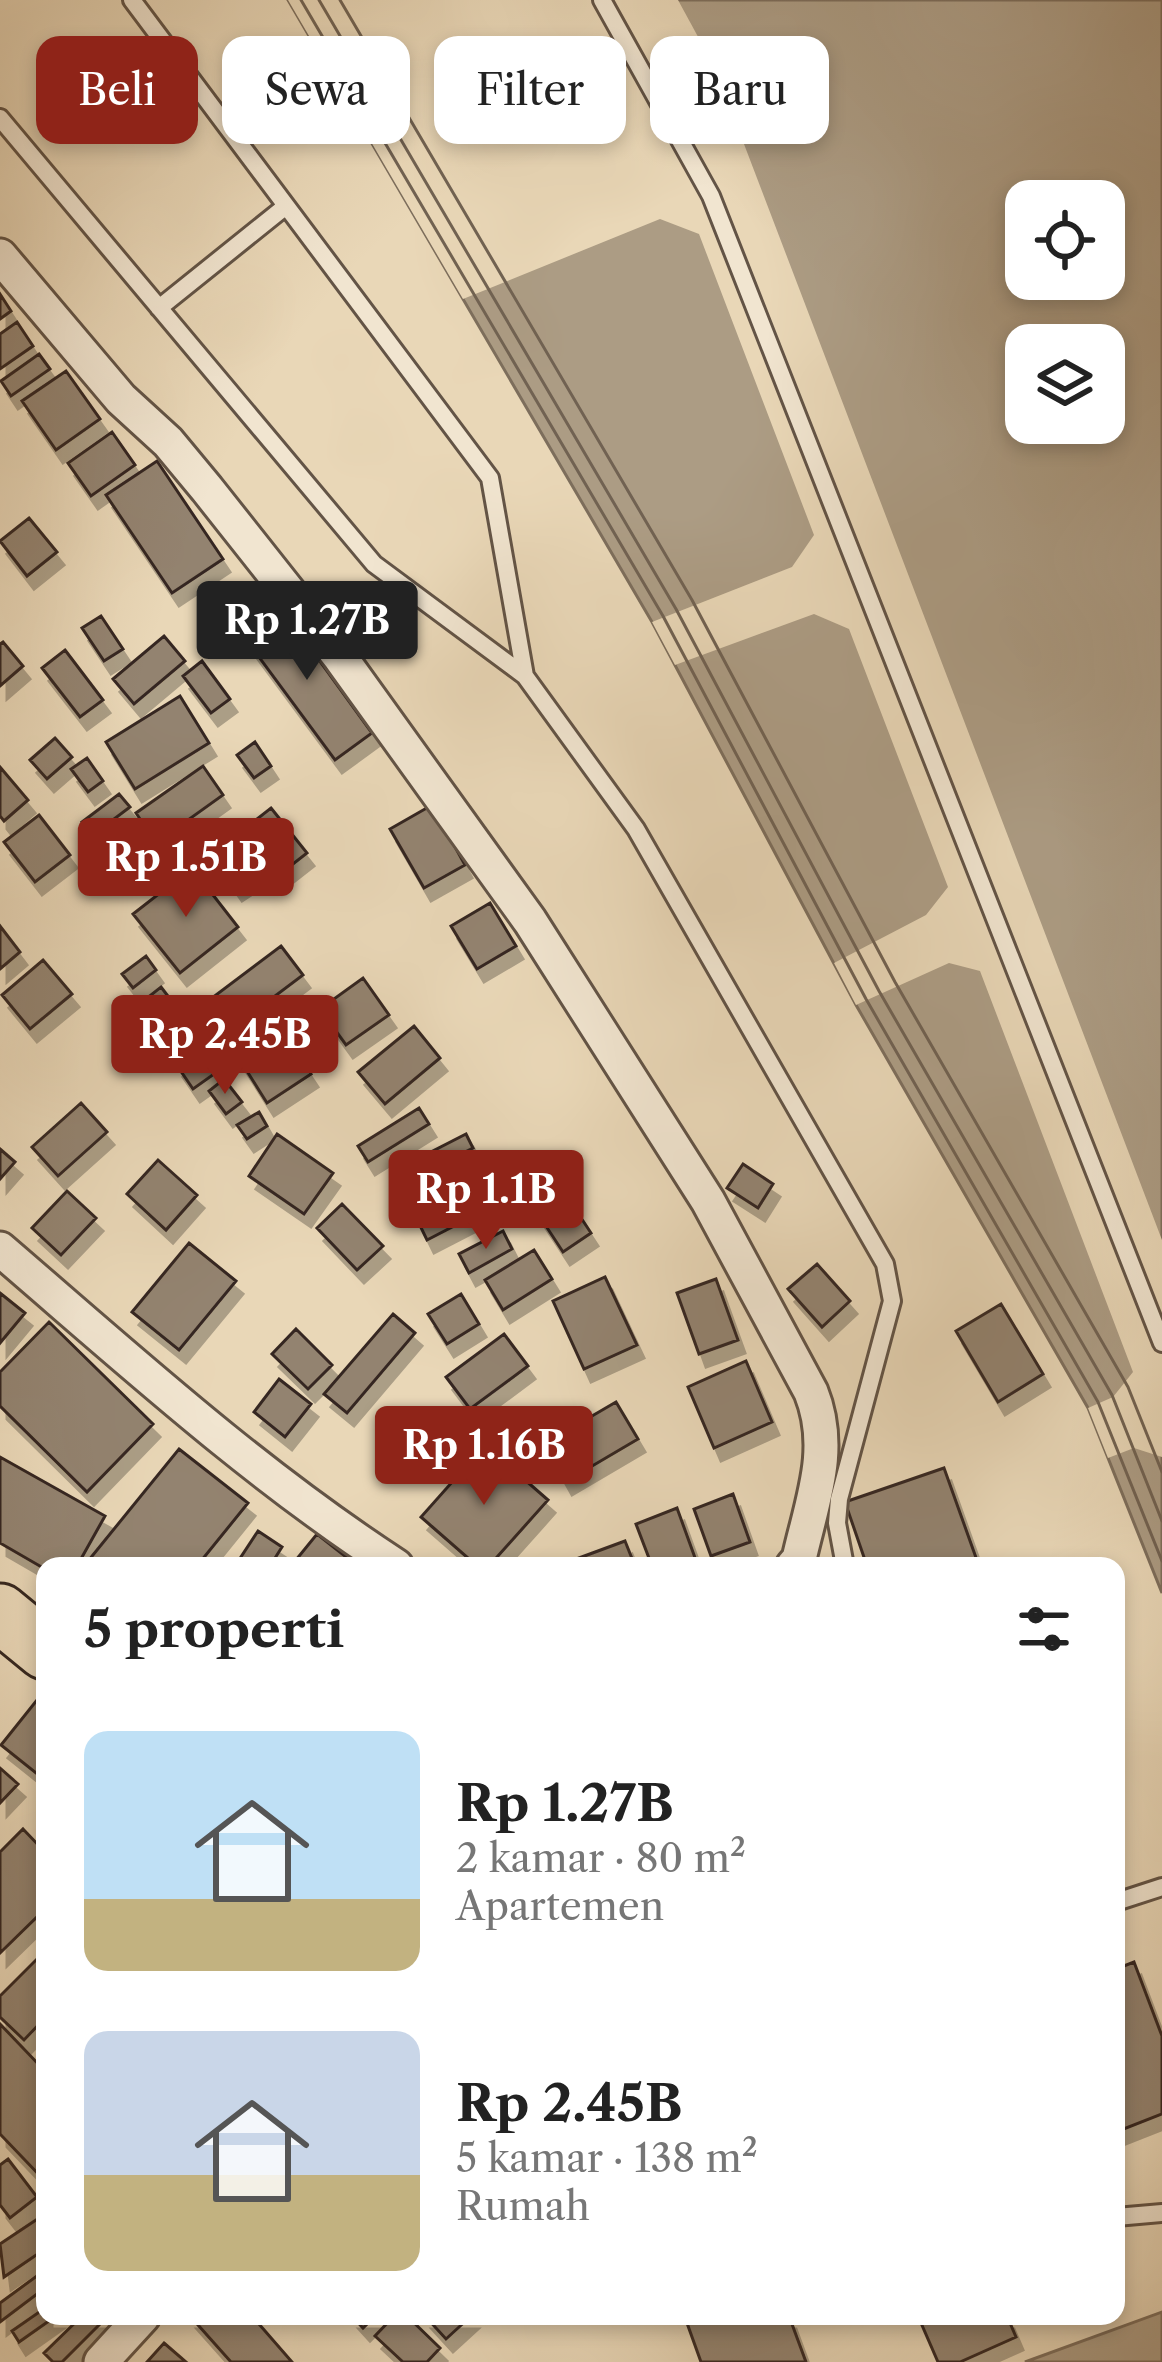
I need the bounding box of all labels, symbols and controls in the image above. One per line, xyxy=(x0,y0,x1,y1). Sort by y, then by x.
chip: Beli xyxy=(36,36,198,144)
chip: Sewa xyxy=(222,36,410,144)
chip: Filter xyxy=(434,36,626,144)
chip: Baru xyxy=(650,36,829,144)
map controls xyxy=(1005,180,1125,444)
button: locate xyxy=(1005,180,1125,300)
button: layers xyxy=(1005,324,1125,444)
pin: Rp 1.27B xyxy=(183,581,431,683)
text: Rp 1.27B xyxy=(224,596,390,644)
pin: Rp 1.51B xyxy=(62,818,310,920)
text: Rp 1.51B xyxy=(105,833,267,881)
pin: Rp 2.45B xyxy=(101,995,349,1097)
text: Rp 2.45B xyxy=(138,1010,312,1058)
pin: Rp 1.1B xyxy=(375,1150,597,1252)
text: Rp 1.1B xyxy=(416,1165,556,1213)
pin: Rp 1.16B xyxy=(360,1406,608,1508)
text: Rp 1.16B xyxy=(402,1421,566,1469)
icon: filters xyxy=(1011,1596,1077,1662)
text: 5 properti xyxy=(84,1598,344,1660)
text: Rp 1.27B xyxy=(456,1772,674,1834)
icon: home xyxy=(180,1779,324,1923)
text: 2 kamar · 80 m² xyxy=(456,1834,746,1882)
text: Apartemen xyxy=(456,1882,664,1930)
text: Rp 2.45B xyxy=(456,2072,683,2134)
icon: home xyxy=(180,2079,324,2223)
text: 5 kamar · 138 m² xyxy=(456,2134,758,2182)
text: Rumah xyxy=(456,2182,590,2230)

